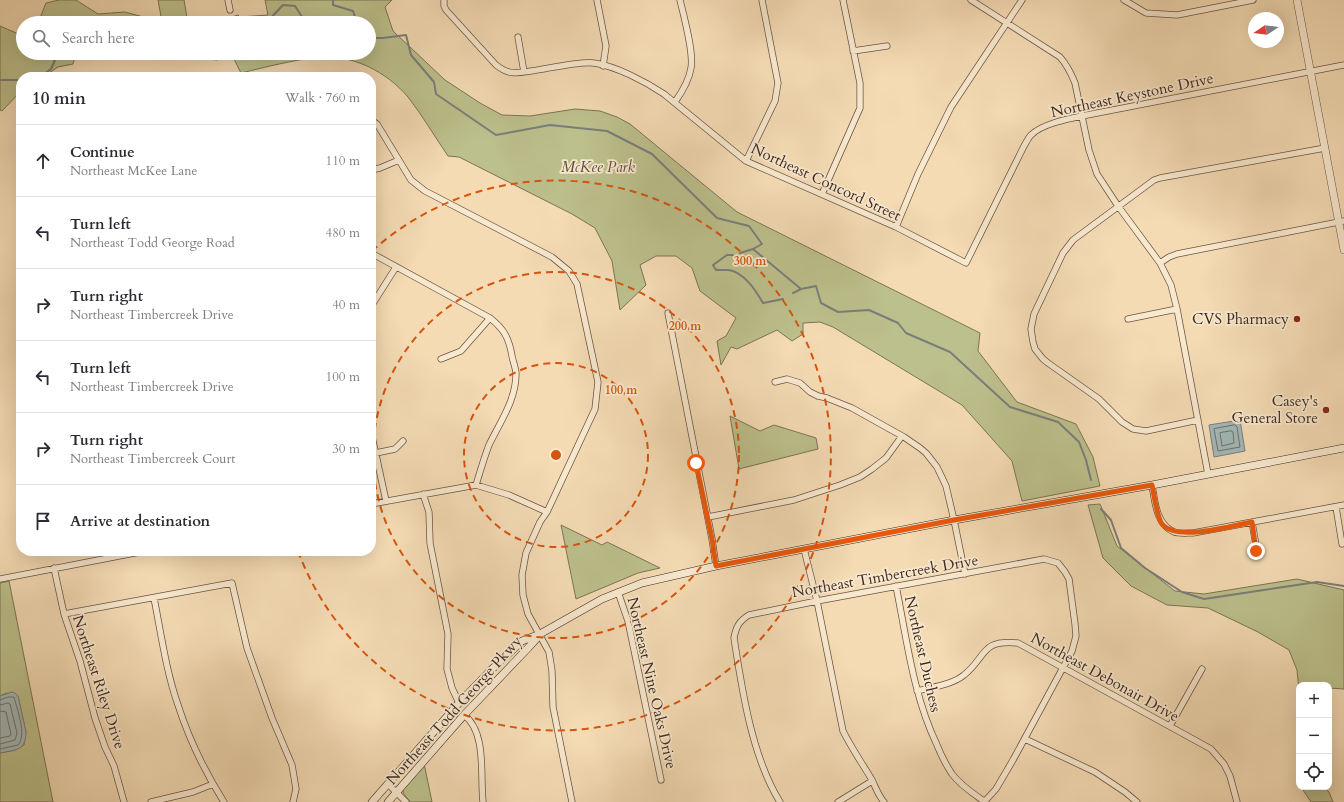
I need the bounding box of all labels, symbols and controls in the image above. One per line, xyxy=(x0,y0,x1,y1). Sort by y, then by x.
north arrow xyxy=(1248,12,1284,48)
search box xyxy=(16,16,376,60)
icon: search xyxy=(30,27,52,49)
text: Search here xyxy=(62,28,135,48)
street label: Northeast Keystone Drive xyxy=(1049,68,1215,122)
text: 10 min xyxy=(32,87,86,110)
text: Walk · 760 m xyxy=(285,89,360,107)
street label: Northeast Concord Street xyxy=(748,138,904,226)
text: Continue xyxy=(70,142,135,162)
icon: ahead xyxy=(32,150,54,172)
text: 110 m xyxy=(326,152,360,170)
park label: McKee Park xyxy=(561,157,636,177)
text: Northeast McKee Lane xyxy=(70,162,198,180)
text: Turn left xyxy=(70,214,131,234)
icon: left xyxy=(32,222,54,244)
text: 480 m xyxy=(326,224,360,242)
text: Northeast Todd George Road xyxy=(70,234,235,252)
text: 300 m xyxy=(734,253,767,269)
text: Turn right xyxy=(70,286,143,306)
icon: right xyxy=(32,294,54,316)
text: 40 m xyxy=(332,296,360,314)
text: Northeast Timbercreek Drive xyxy=(70,306,234,324)
place label: CVS Pharmacy xyxy=(1192,309,1289,329)
marker: CVS Pharmacy xyxy=(1292,314,1302,324)
text: 200 m xyxy=(669,318,702,334)
text: Turn left xyxy=(70,358,131,378)
icon: left xyxy=(32,366,54,388)
text: 100 m xyxy=(326,368,360,386)
text: Northeast Timbercreek Drive xyxy=(70,378,234,396)
text: 100 m xyxy=(605,382,638,398)
place label: Casey's General Store xyxy=(1232,391,1318,428)
marker: Casey's General Store xyxy=(1321,405,1331,415)
text: Turn right xyxy=(70,430,143,450)
icon: right xyxy=(32,438,54,460)
text: 30 m xyxy=(332,440,360,458)
centre of rings xyxy=(549,448,563,462)
text: Northeast Timbercreek Court xyxy=(70,450,235,468)
route start xyxy=(687,454,705,472)
icon: arrive xyxy=(32,510,54,532)
text: Arrive at destination xyxy=(70,511,210,531)
route end xyxy=(1247,542,1265,560)
street label: Northeast Timbercreek Drive xyxy=(790,550,980,602)
street label: Northeast Duchess xyxy=(900,594,946,714)
street label: Northeast Nine Oaks Drive xyxy=(623,595,682,771)
street label: Northeast Riley Drive xyxy=(68,612,130,752)
street label: Northeast Debonair Drive xyxy=(1027,628,1183,726)
street label: Northeast Todd George Pkwy xyxy=(382,631,526,789)
map controls xyxy=(1296,682,1332,790)
button: + xyxy=(1296,682,1332,718)
button: − xyxy=(1296,718,1332,754)
button: locate xyxy=(1296,754,1332,790)

